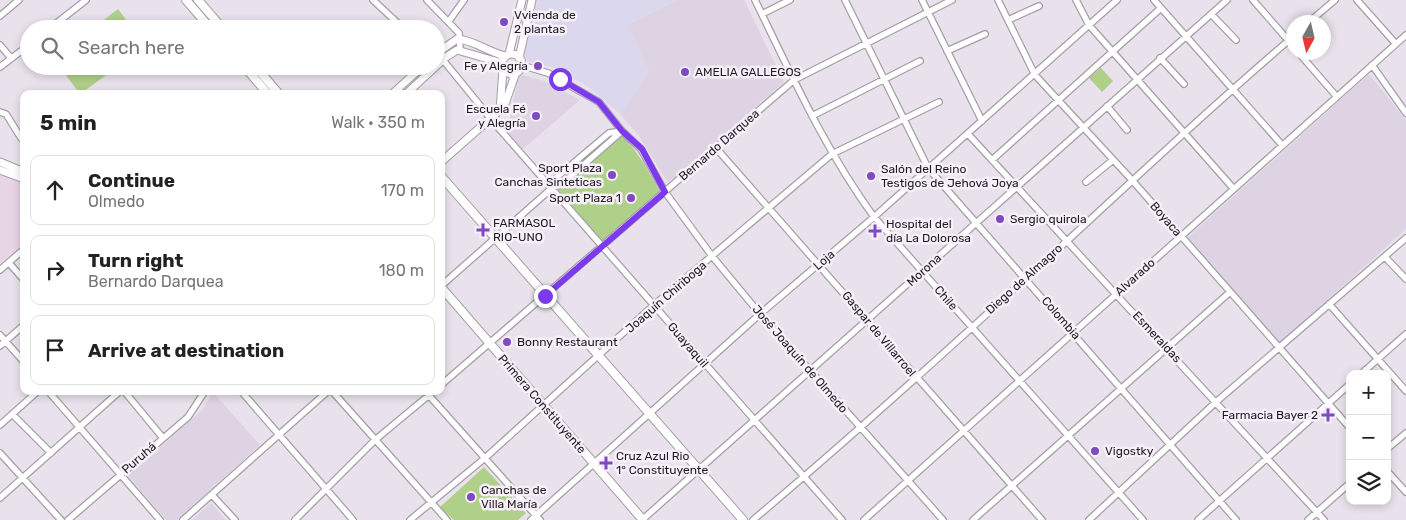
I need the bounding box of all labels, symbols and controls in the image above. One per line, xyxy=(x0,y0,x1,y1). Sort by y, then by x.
place label: Vvienda de 2 plantas xyxy=(514,8,576,36)
north arrow xyxy=(1286,15,1331,60)
marker: Vvienda de 2 plantas xyxy=(498,16,510,28)
search box xyxy=(20,20,445,75)
icon: search xyxy=(38,34,66,62)
text: Search here xyxy=(78,36,185,59)
place label: Fe y Alegría xyxy=(464,59,528,73)
marker: Fe y Alegría xyxy=(532,60,544,72)
place label: AMELIA GALLEGOS xyxy=(695,65,801,79)
marker: AMELIA GALLEGOS xyxy=(679,66,691,78)
route start xyxy=(549,68,572,91)
place label: Escuela Fé y Alegría xyxy=(466,102,526,130)
street label: Bernardo Darquea xyxy=(676,106,762,184)
text: 5 min xyxy=(40,110,97,135)
marker: Escuela Fé y Alegría xyxy=(530,110,542,122)
text: Walk · 350 m xyxy=(331,113,425,132)
place label: Sport Plaza Canchas Sinteticas xyxy=(495,161,602,189)
place label: Salón del Reino Testigos de Jehová Joya xyxy=(881,162,1019,190)
text: Continue xyxy=(88,169,175,192)
marker: Sport Plaza Canchas Sinteticas xyxy=(606,169,618,181)
marker: Salón del Reino Testigos de Jehová Joya xyxy=(865,170,877,182)
icon: ahead xyxy=(41,176,69,204)
text: 170 m xyxy=(381,181,424,200)
place label: Sport Plaza 1 xyxy=(549,191,621,205)
text: Olmedo xyxy=(88,192,145,211)
marker: Sport Plaza 1 xyxy=(625,192,637,204)
street label: Boyaca xyxy=(1147,199,1185,239)
place label: Sergio quirola xyxy=(1010,212,1087,226)
marker: Sergio quirola xyxy=(994,213,1006,225)
place label: FARMASOL RIO-UNO xyxy=(493,216,555,244)
place label: Hospital del día La Dolorosa xyxy=(886,217,971,245)
marker: FARMASOL RIO-UNO xyxy=(477,224,489,236)
marker: Hospital del día La Dolorosa xyxy=(868,224,882,238)
street label: Diego de Almagro xyxy=(983,241,1065,317)
street label: Loja xyxy=(811,247,837,273)
text: Turn right xyxy=(88,249,183,272)
street label: Morona xyxy=(904,251,944,289)
street label: Alvarado xyxy=(1112,255,1158,299)
icon: right xyxy=(41,256,69,284)
street label: Joaquín Chiriboga xyxy=(623,258,709,336)
text: 180 m xyxy=(379,261,424,280)
text: Bernardo Darquea xyxy=(88,272,224,291)
street label: Chile xyxy=(932,283,961,313)
route end xyxy=(534,285,557,308)
street label: Gaspar de Villarroel xyxy=(839,288,919,380)
street label: Colombia xyxy=(1039,294,1083,342)
street label: José Joaquín de Olmedo xyxy=(749,302,851,416)
street label: Esmeraldas xyxy=(1130,309,1184,365)
street label: Guayaquil xyxy=(665,320,711,370)
place label: Bonny Restaurant xyxy=(517,335,618,349)
icon: arrive xyxy=(41,336,69,364)
marker: Bonny Restaurant xyxy=(501,336,513,348)
text: Arrive at destination xyxy=(88,339,284,362)
street label: Primera Constituyente xyxy=(495,352,589,456)
map controls xyxy=(1346,370,1391,505)
button: + xyxy=(1346,370,1391,415)
place label: Farmacia Bayer 2 xyxy=(1222,408,1318,422)
marker: Farmacia Bayer 2 xyxy=(1322,409,1334,421)
button: − xyxy=(1346,415,1391,460)
street label: Puruhá xyxy=(119,439,159,477)
place label: Vigostky xyxy=(1105,444,1154,458)
marker: Vigostky xyxy=(1089,445,1101,457)
place label: Cruz Azul Rio 1° Constituyente xyxy=(616,449,709,477)
marker: Cruz Azul Rio 1° Constituyente xyxy=(600,457,612,469)
button: layers xyxy=(1346,460,1391,505)
place label: Canchas de Villa María xyxy=(481,483,547,511)
marker: Canchas de Villa María xyxy=(465,491,477,503)

